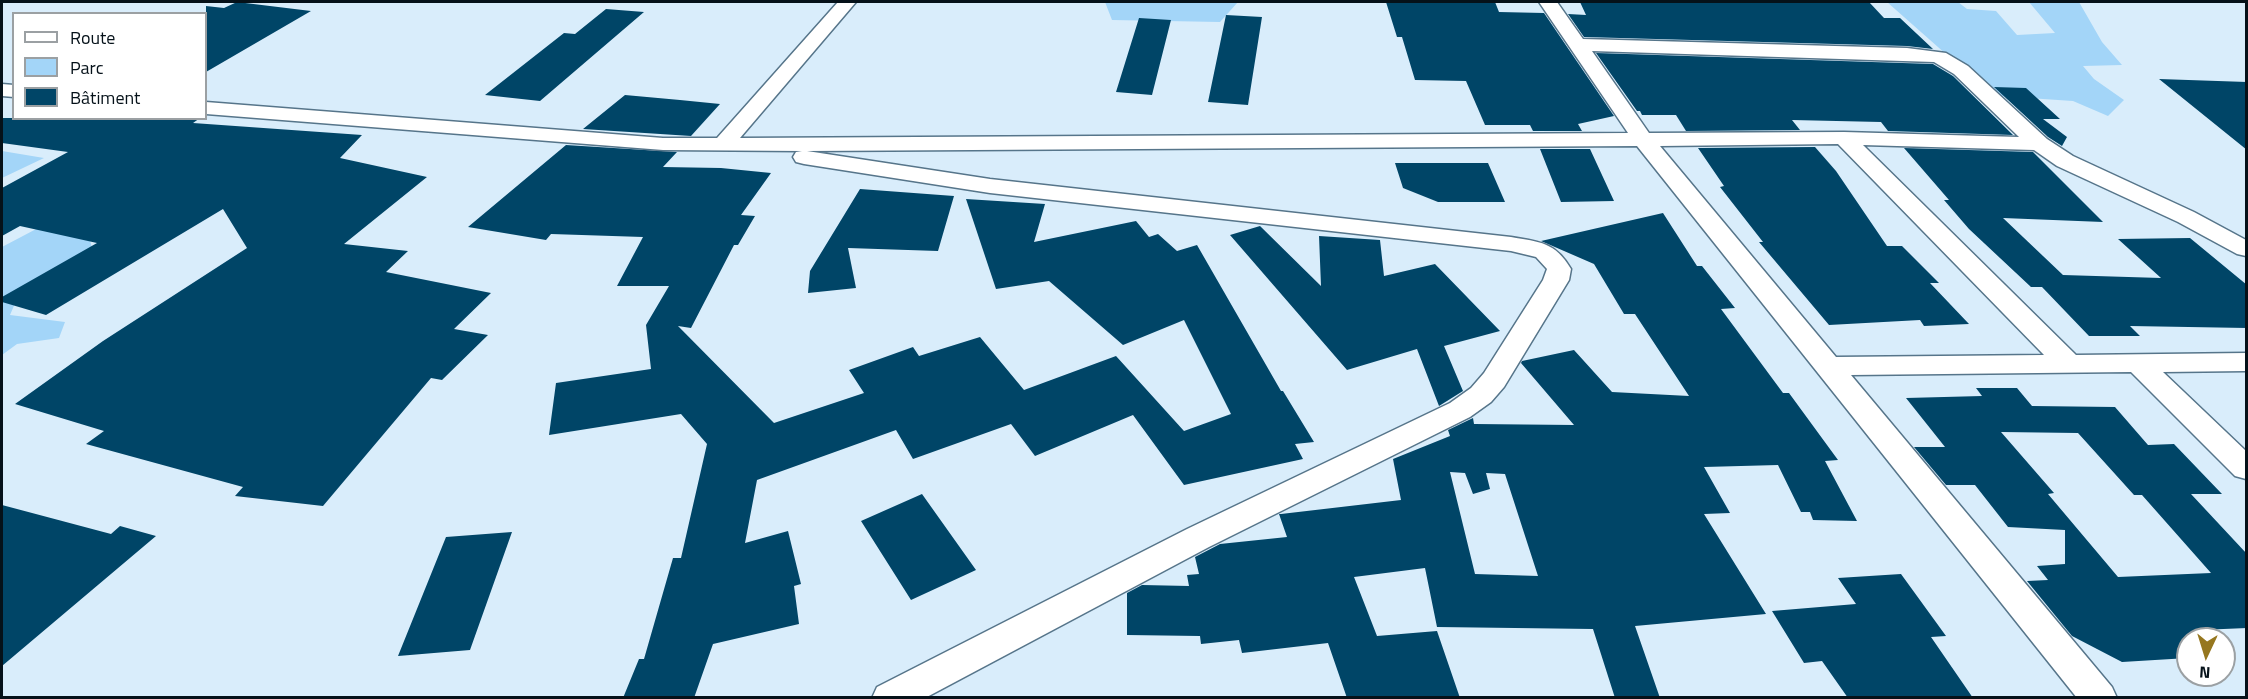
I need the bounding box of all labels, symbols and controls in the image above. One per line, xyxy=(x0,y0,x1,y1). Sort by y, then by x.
legend xyxy=(12,12,207,120)
text: Route xyxy=(70,24,115,51)
text: Parc xyxy=(70,54,104,81)
text: Bâtiment xyxy=(70,84,140,111)
north arrow xyxy=(2176,627,2236,687)
text: N xyxy=(2199,661,2211,685)

